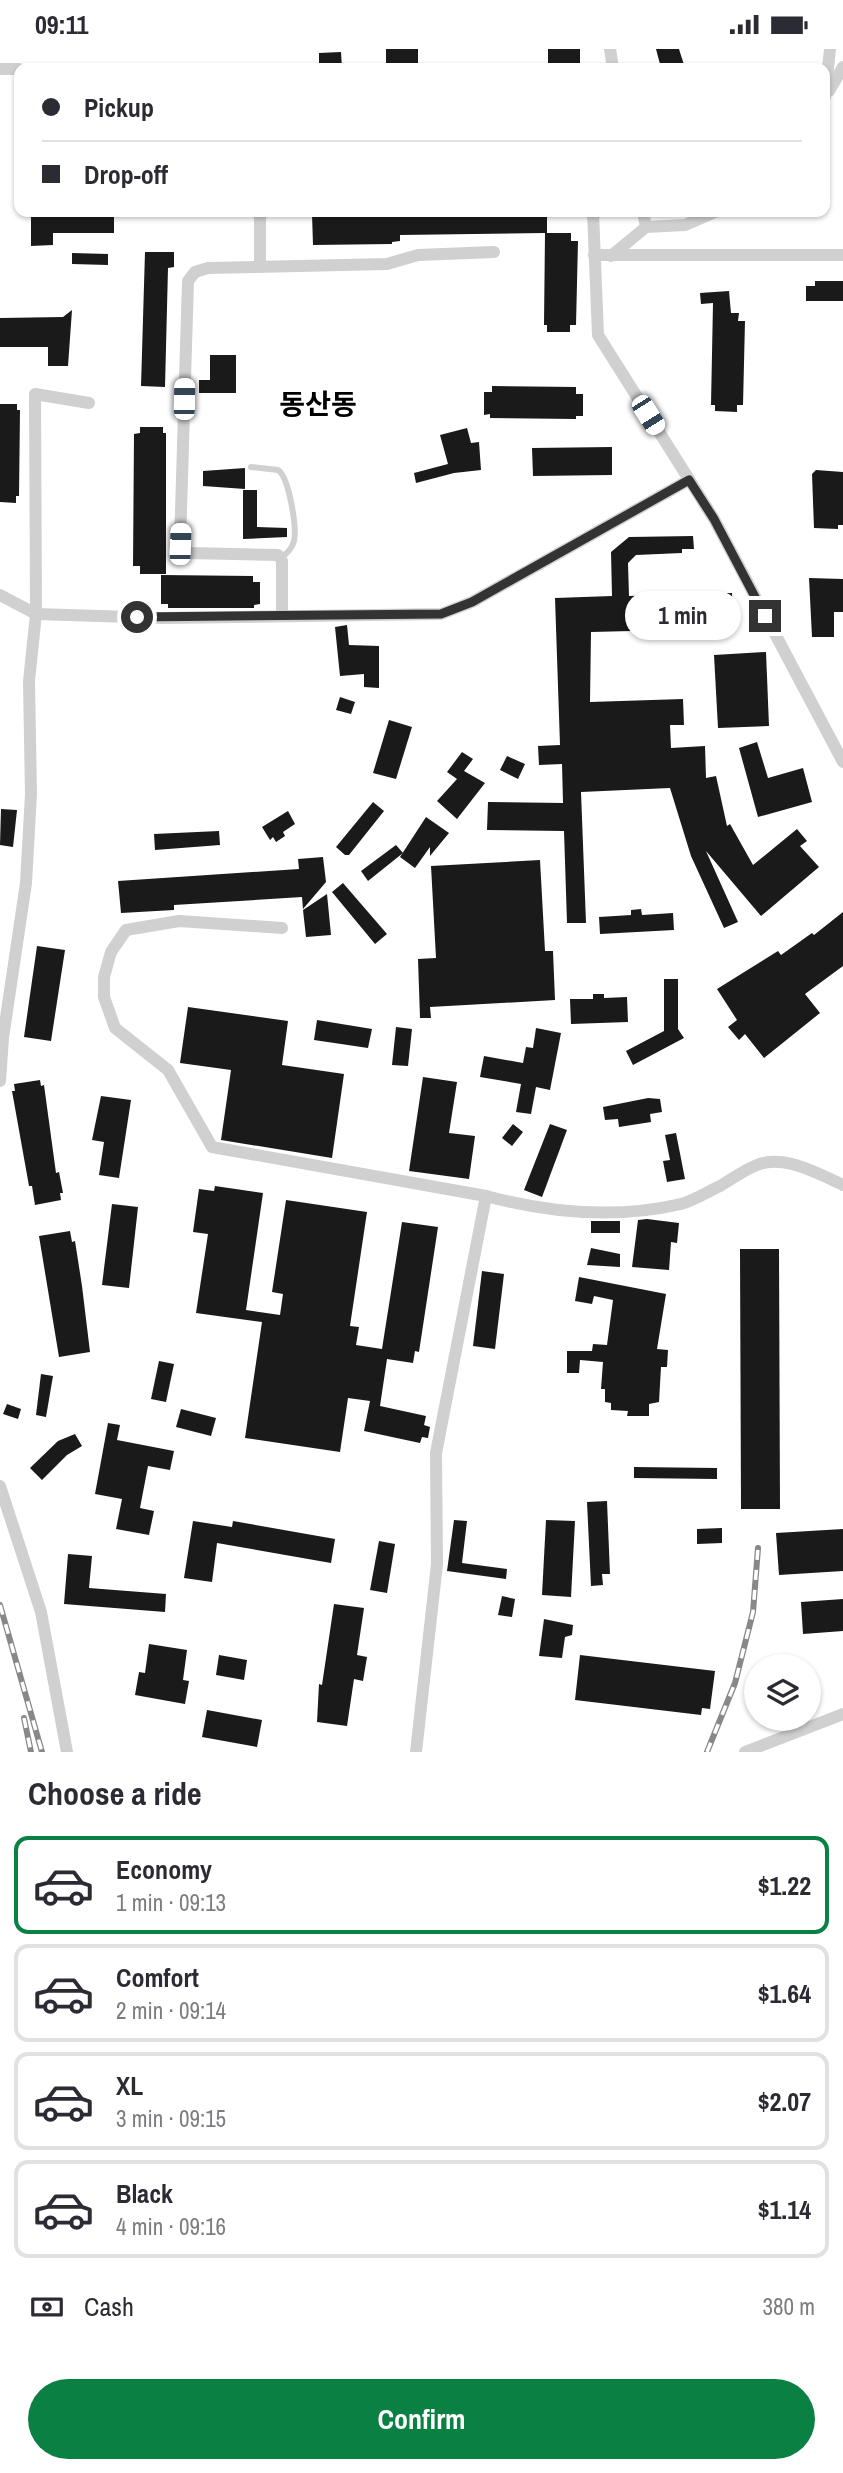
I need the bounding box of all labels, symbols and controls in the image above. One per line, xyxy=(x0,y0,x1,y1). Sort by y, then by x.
text: 09:11 xyxy=(35,7,88,42)
text: Pickup xyxy=(84,90,154,125)
text: Drop-off xyxy=(84,157,168,192)
car xyxy=(174,378,195,420)
district label: 동산동 xyxy=(279,385,357,423)
car xyxy=(628,392,669,438)
car xyxy=(169,523,192,565)
callout: 1 min xyxy=(625,591,740,641)
text: 1 min xyxy=(658,600,708,631)
route end xyxy=(749,600,781,632)
route start xyxy=(121,601,153,633)
map controls xyxy=(744,1654,821,1731)
button: layers xyxy=(744,1654,821,1731)
text: Choose a ride xyxy=(28,1772,202,1815)
text: Economy xyxy=(116,1852,212,1887)
icon: car xyxy=(32,1854,95,1917)
text: $1.22 xyxy=(758,1868,811,1903)
text: 1 min · 09:13 xyxy=(116,1887,226,1918)
text: Comfort xyxy=(116,1960,199,1995)
icon: car xyxy=(32,1962,95,2025)
text: $1.64 xyxy=(758,1976,811,2011)
text: 2 min · 09:14 xyxy=(116,1995,226,2026)
text: XL xyxy=(116,2068,143,2103)
icon: car xyxy=(32,2070,95,2133)
text: $2.07 xyxy=(758,2084,811,2119)
text: 3 min · 09:15 xyxy=(116,2103,226,2134)
text: Black xyxy=(116,2176,173,2211)
icon: car xyxy=(32,2178,95,2241)
text: $1.14 xyxy=(758,2192,811,2227)
text: 4 min · 09:16 xyxy=(116,2211,226,2242)
icon: cash xyxy=(28,2288,66,2326)
text: Cash xyxy=(84,2289,134,2324)
text: 380 m xyxy=(763,2291,815,2322)
button: Confirm xyxy=(28,2379,815,2459)

